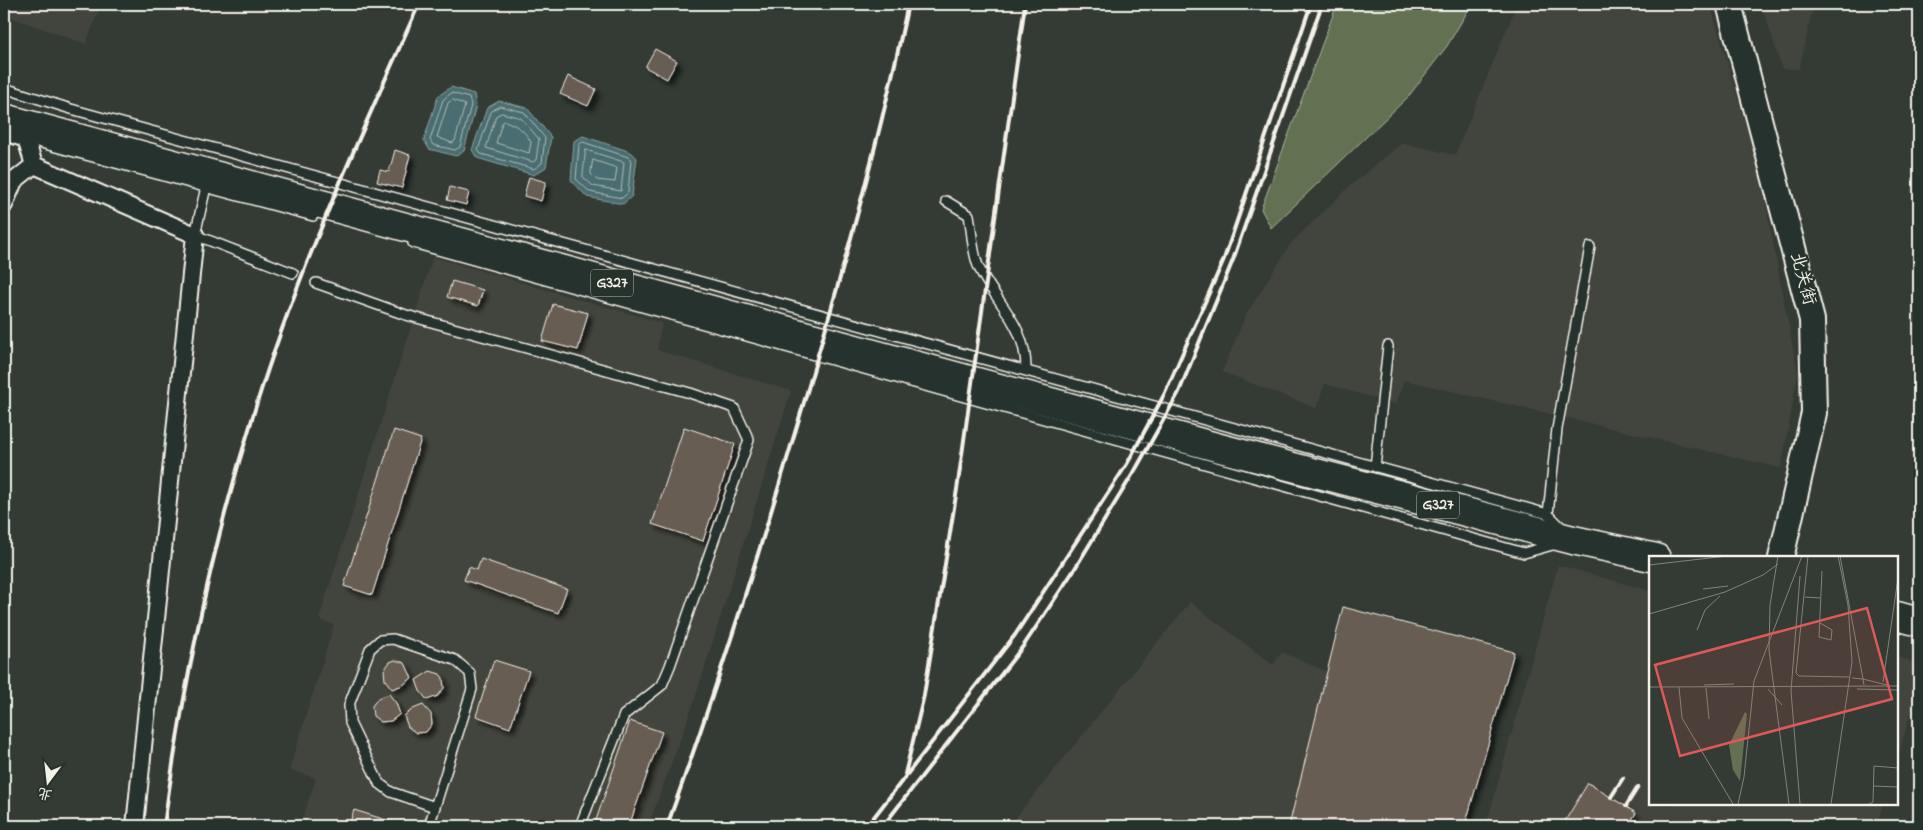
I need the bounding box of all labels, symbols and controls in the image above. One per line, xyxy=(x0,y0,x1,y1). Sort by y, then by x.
street label: 北关街 xyxy=(1782,250,1822,308)
road number: G327 xyxy=(591,270,633,296)
road number: G327 xyxy=(1417,492,1459,518)
inset map xyxy=(1649,556,1898,805)
north arrow xyxy=(22,758,72,808)
text: 北 xyxy=(36,781,55,805)

